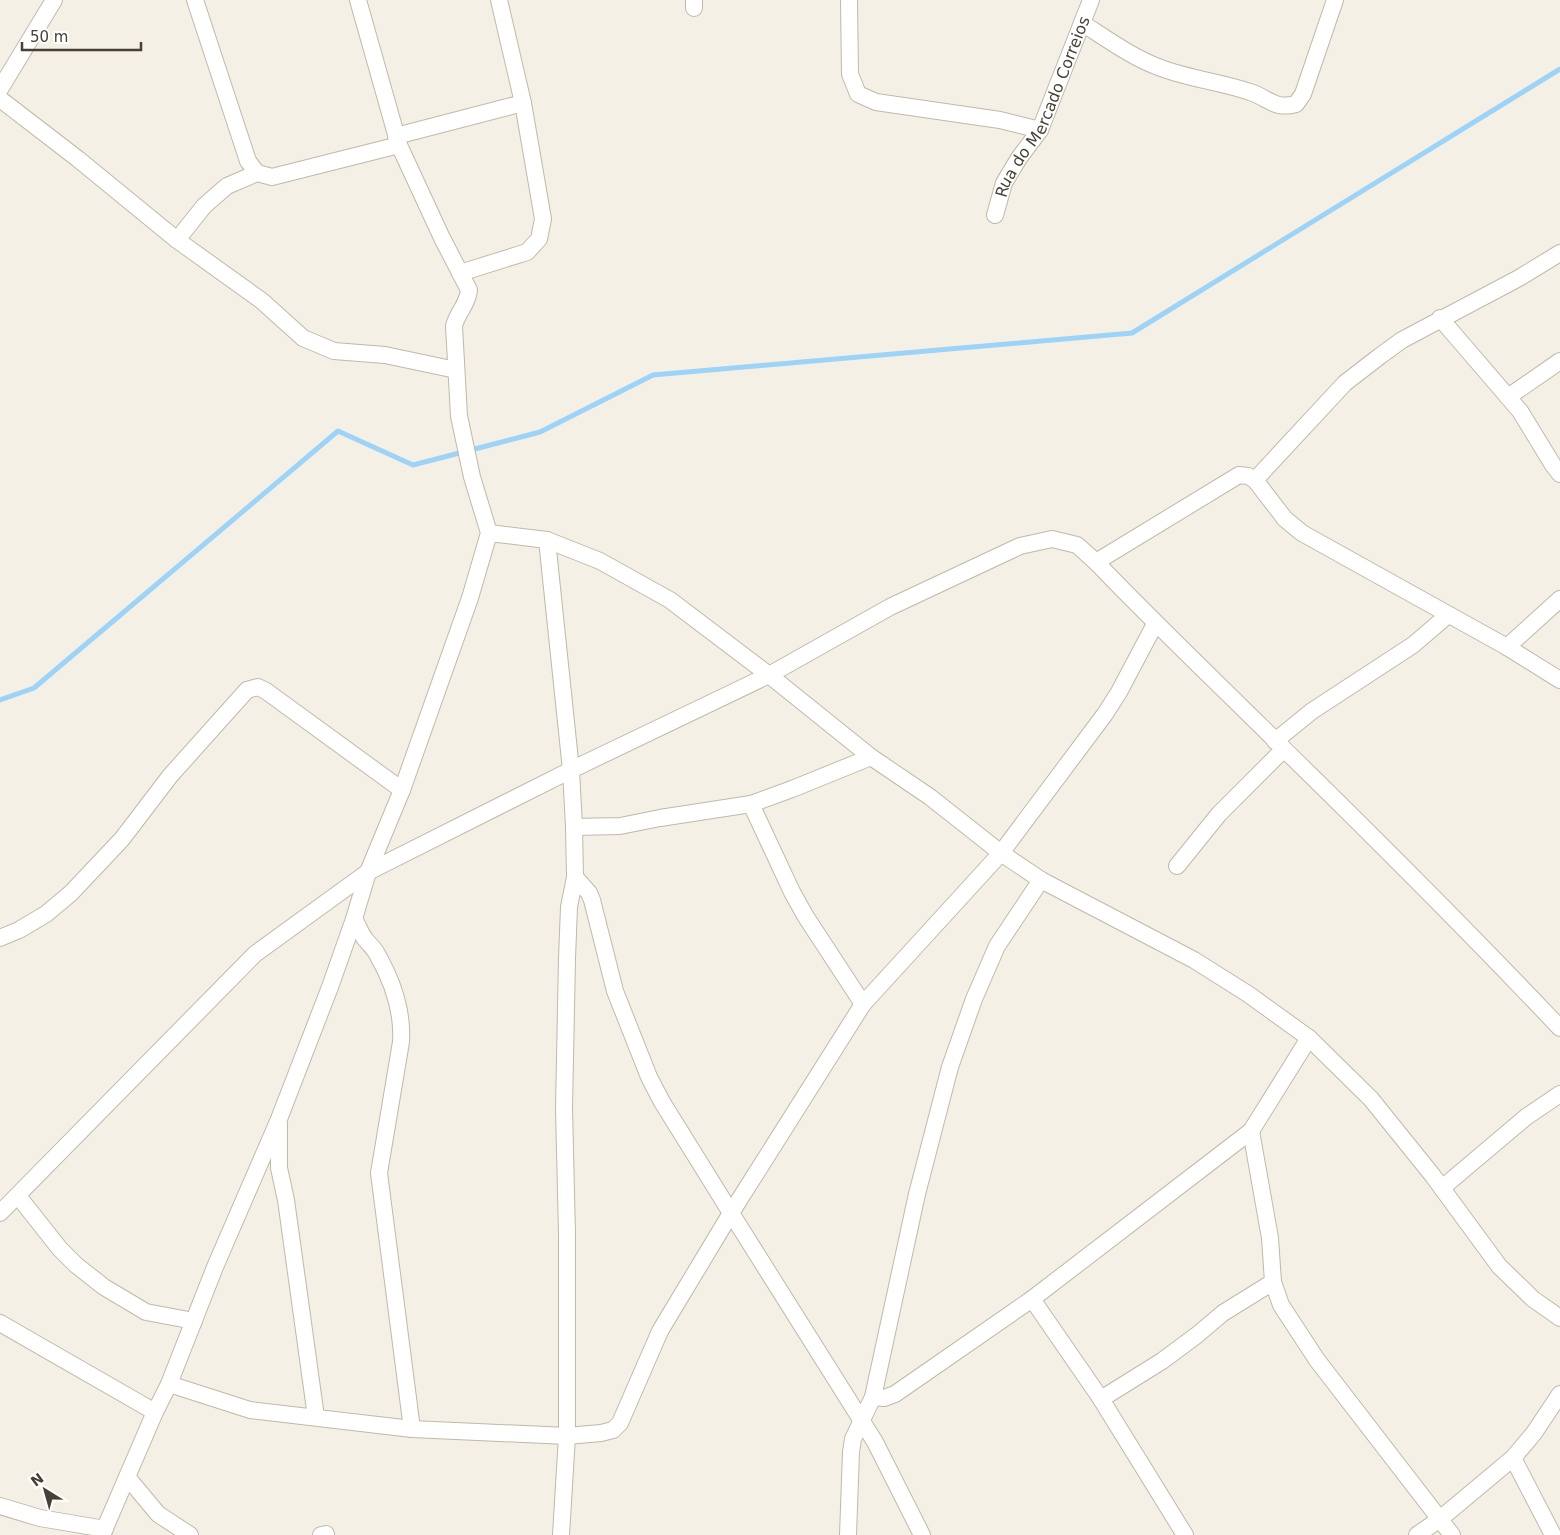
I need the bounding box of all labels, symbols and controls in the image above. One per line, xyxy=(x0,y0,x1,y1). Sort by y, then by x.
street label: Rua do Mercado Correios xyxy=(991,13,1093,199)
scale bar xyxy=(22,20,141,52)
text: 50 m xyxy=(30,28,68,46)
north arrow xyxy=(20,1465,70,1515)
text: N xyxy=(28,1470,47,1490)

